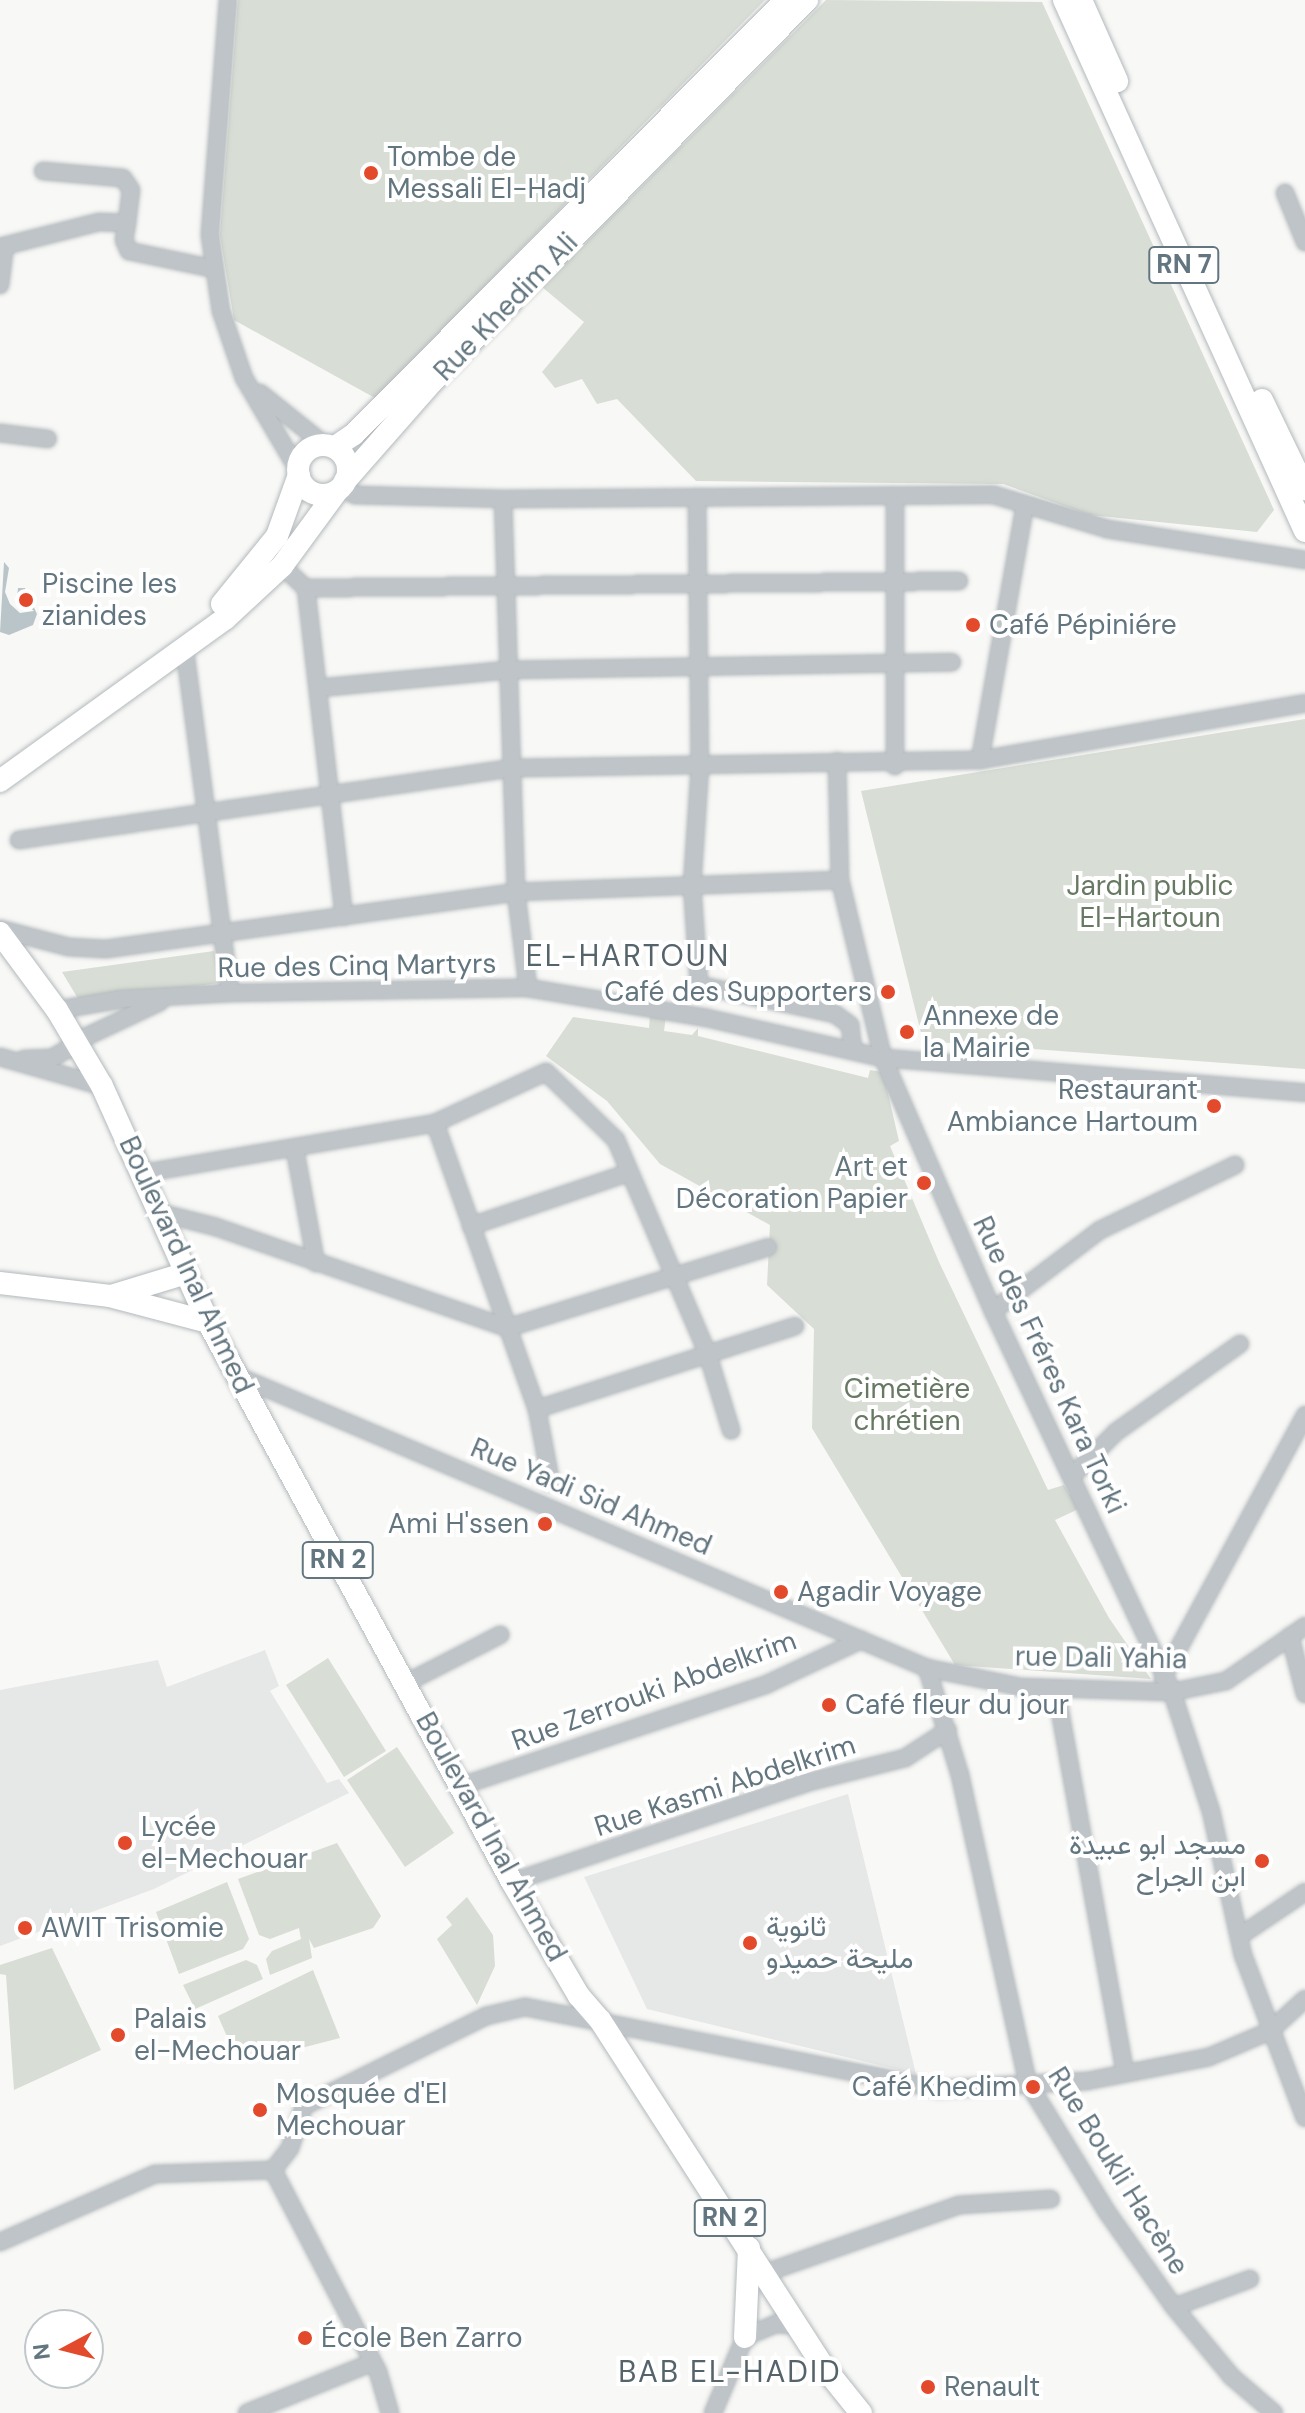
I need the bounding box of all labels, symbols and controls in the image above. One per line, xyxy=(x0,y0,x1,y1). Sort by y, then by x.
place label: Tombe de Messali El-Hadj xyxy=(387,140,586,206)
marker: Tombe de Messali El-Hadj xyxy=(362,164,380,182)
street label: Rue Khedim Ali xyxy=(427,226,585,388)
road number: RN 7 xyxy=(1148,243,1220,287)
place label: Piscine les zianides xyxy=(42,567,177,633)
marker: Piscine les zianides xyxy=(17,591,35,609)
place label: Café Pépiniére xyxy=(989,608,1177,642)
marker: Café Pépiniére xyxy=(964,616,982,634)
park label: Jardin public El-Hartoun xyxy=(1067,869,1233,935)
district label: EL-HARTOUN xyxy=(526,938,730,974)
street label: Rue des Cinq Martyrs xyxy=(217,947,497,985)
place label: Café des Supporters xyxy=(604,975,872,1009)
marker: Café des Supporters xyxy=(879,983,897,1001)
place label: Annexe de la Mairie xyxy=(923,999,1059,1065)
marker: Annexe de la Mairie xyxy=(898,1023,916,1041)
place label: Restaurant Ambiance Hartoum xyxy=(947,1073,1198,1139)
marker: Restaurant Ambiance Hartoum xyxy=(1205,1097,1223,1115)
street label: Boulevard Inal Ahmed xyxy=(112,1131,260,1399)
place label: Art et Décoration Papier xyxy=(676,1150,908,1216)
marker: Art et Décoration Papier xyxy=(915,1174,933,1192)
street label: Rue des Fréres Kara Torki xyxy=(965,1211,1133,1519)
park label: Cimetière chrétien xyxy=(844,1372,970,1438)
street label: Rue Yadi Sid Ahmed xyxy=(466,1431,716,1563)
place label: Ami H'ssen xyxy=(388,1507,529,1541)
marker: Ami H'ssen xyxy=(536,1515,554,1533)
road number: RN 2 xyxy=(300,1538,376,1582)
place label: Agadir Voyage xyxy=(797,1575,982,1609)
marker: Agadir Voyage xyxy=(772,1583,790,1601)
street label: Rue Zerrouki Abdelkrim xyxy=(507,1624,801,1758)
street label: rue Dali Yahia xyxy=(1015,1640,1187,1676)
place label: Café fleur du jour xyxy=(845,1688,1069,1722)
marker: Café fleur du jour xyxy=(820,1696,838,1714)
street label: Boulevard Inal Ahmed xyxy=(408,1706,574,1968)
street label: Rue Kasmi Abdelkrim xyxy=(590,1728,860,1844)
place label: Lycée el-Mechouar xyxy=(141,1810,308,1876)
place label: مسجد ابو عبيدة ابن الجراح xyxy=(1069,1828,1246,1894)
marker: Lycée el-Mechouar xyxy=(116,1834,134,1852)
marker: مسجد ابو عبيدة ابن الجراح xyxy=(1253,1852,1271,1870)
place label: ثانوية مليحة حميدو xyxy=(766,1910,913,1976)
place label: AWIT Trisomie xyxy=(41,1911,224,1945)
marker: AWIT Trisomie xyxy=(16,1919,34,1937)
marker: ثانوية مليحة حميدو xyxy=(741,1934,759,1952)
place label: Palais el-Mechouar xyxy=(134,2002,301,2068)
marker: Palais el-Mechouar xyxy=(109,2026,127,2044)
street label: Rue Boukli Hacène xyxy=(1041,2061,1195,2281)
place label: Café Khedim xyxy=(852,2070,1017,2104)
place label: Mosquée d'El Mechouar xyxy=(276,2077,447,2143)
marker: Café Khedim xyxy=(1024,2078,1042,2096)
marker: Mosquée d'El Mechouar xyxy=(251,2101,269,2119)
road number: RN 2 xyxy=(692,2196,768,2240)
north arrow xyxy=(24,2309,104,2389)
place label: École Ben Zarro xyxy=(321,2321,523,2355)
marker: École Ben Zarro xyxy=(296,2329,314,2347)
text: N xyxy=(26,2342,57,2361)
district label: BAB EL-HADID xyxy=(618,2354,842,2390)
place label: Renault xyxy=(944,2370,1040,2404)
marker: Renault xyxy=(919,2378,937,2396)

